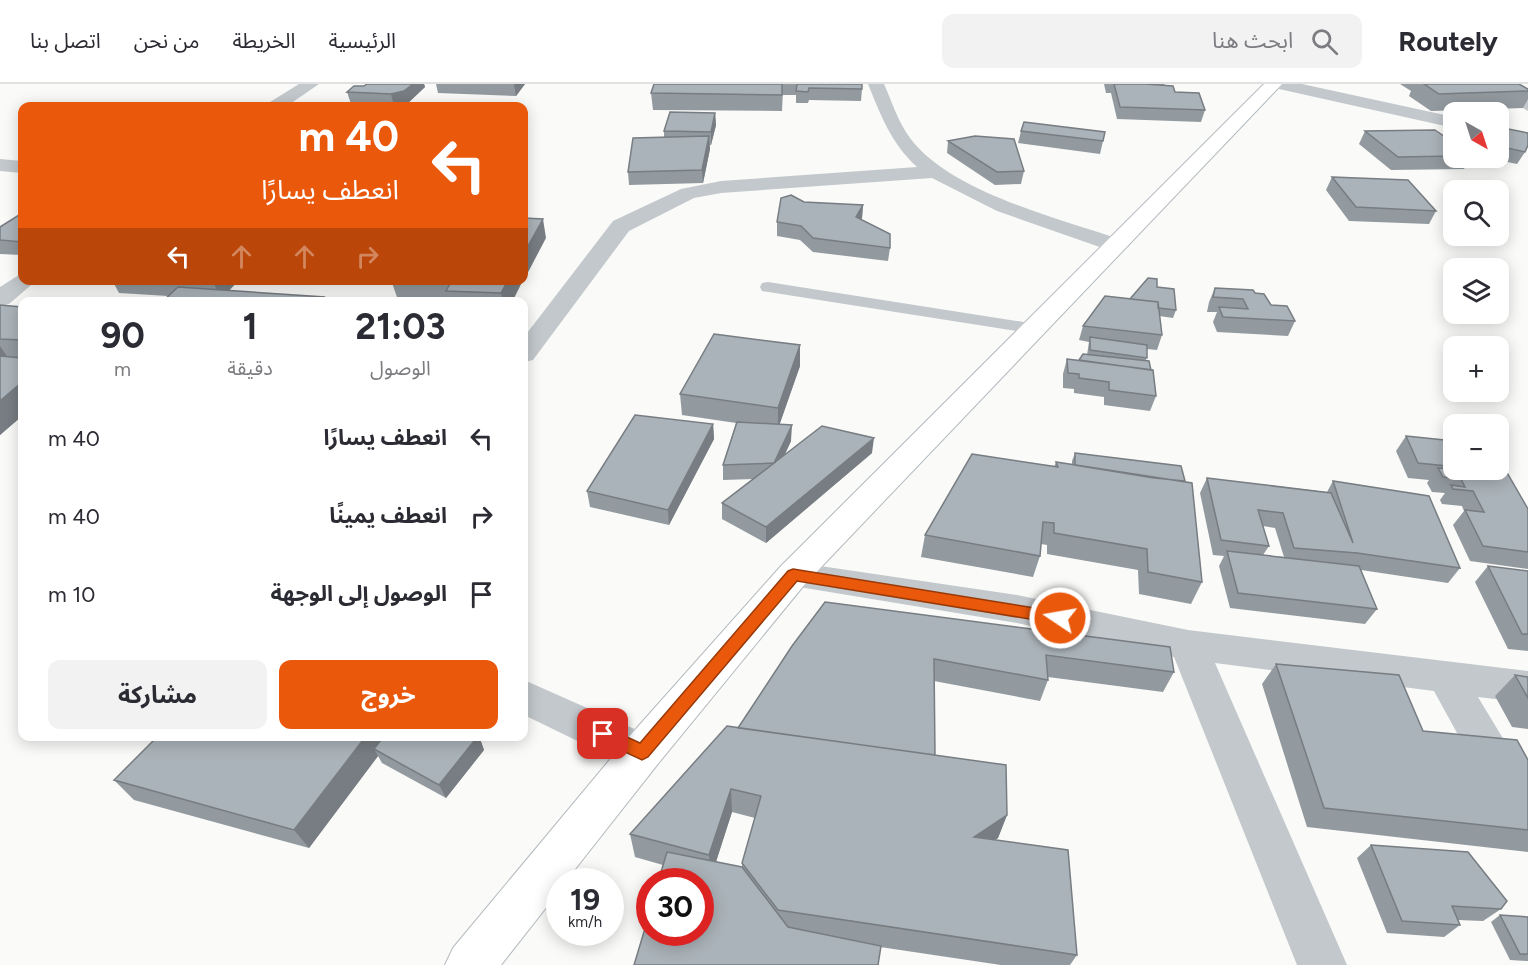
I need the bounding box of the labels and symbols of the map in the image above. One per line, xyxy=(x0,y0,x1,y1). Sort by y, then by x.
north arrow xyxy=(1443,102,1509,168)
position arrow xyxy=(1028,586,1092,650)
pin xyxy=(577,708,628,759)
speed limit sign: 30 xyxy=(636,868,714,946)

